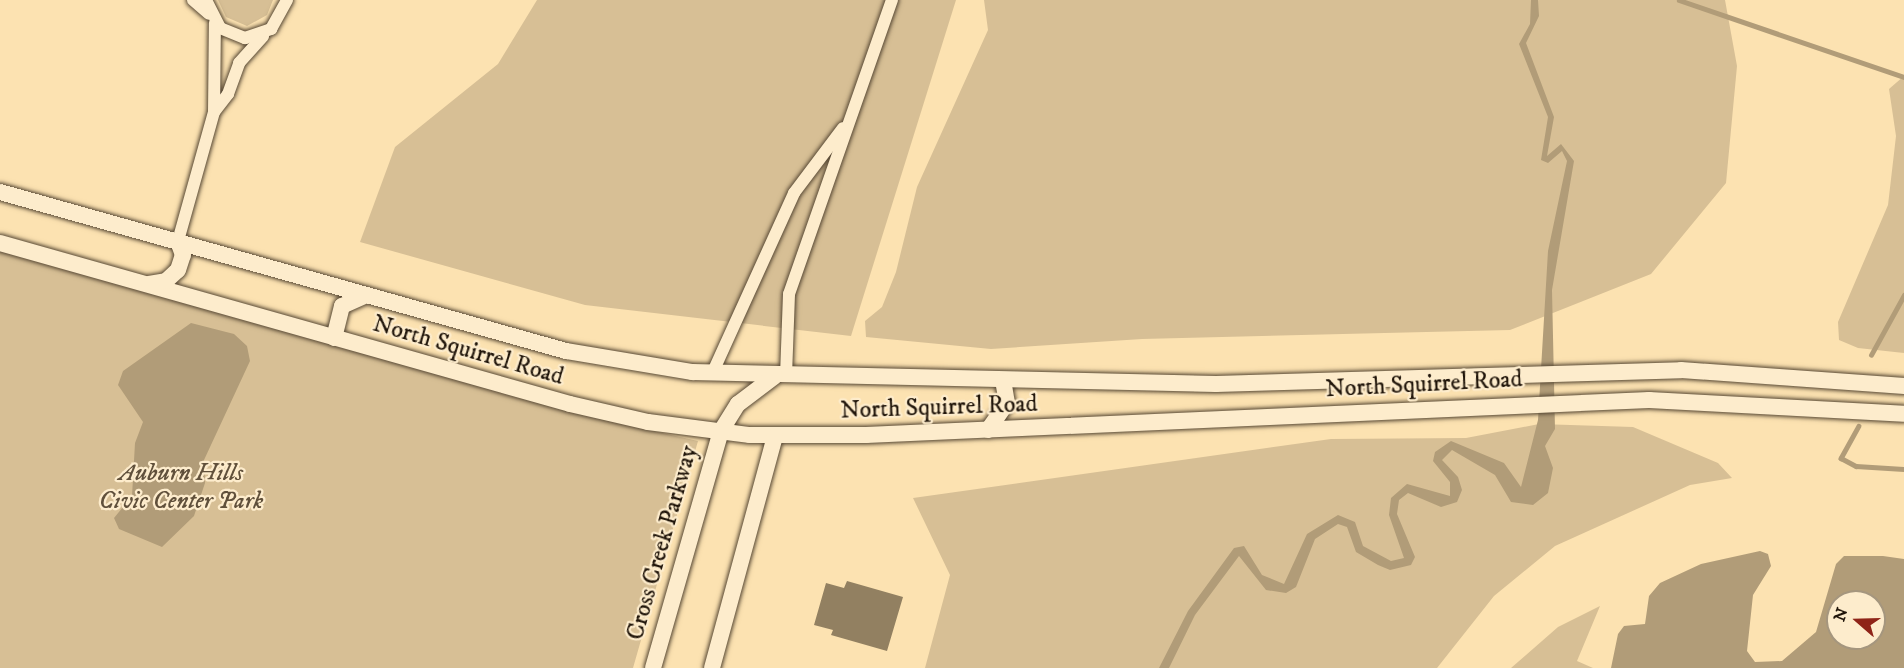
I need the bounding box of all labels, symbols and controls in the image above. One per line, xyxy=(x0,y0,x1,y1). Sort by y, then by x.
street label: North Squirrel Road xyxy=(369,310,567,392)
street label: North Squirrel Road xyxy=(1325,365,1523,405)
street label: North Squirrel Road xyxy=(840,390,1038,426)
street label: Cross Creek Parkway xyxy=(621,442,705,644)
park label: Auburn Hills Civic Center Park xyxy=(99,460,263,516)
north arrow xyxy=(1826,590,1886,650)
text: N xyxy=(1829,605,1853,624)

